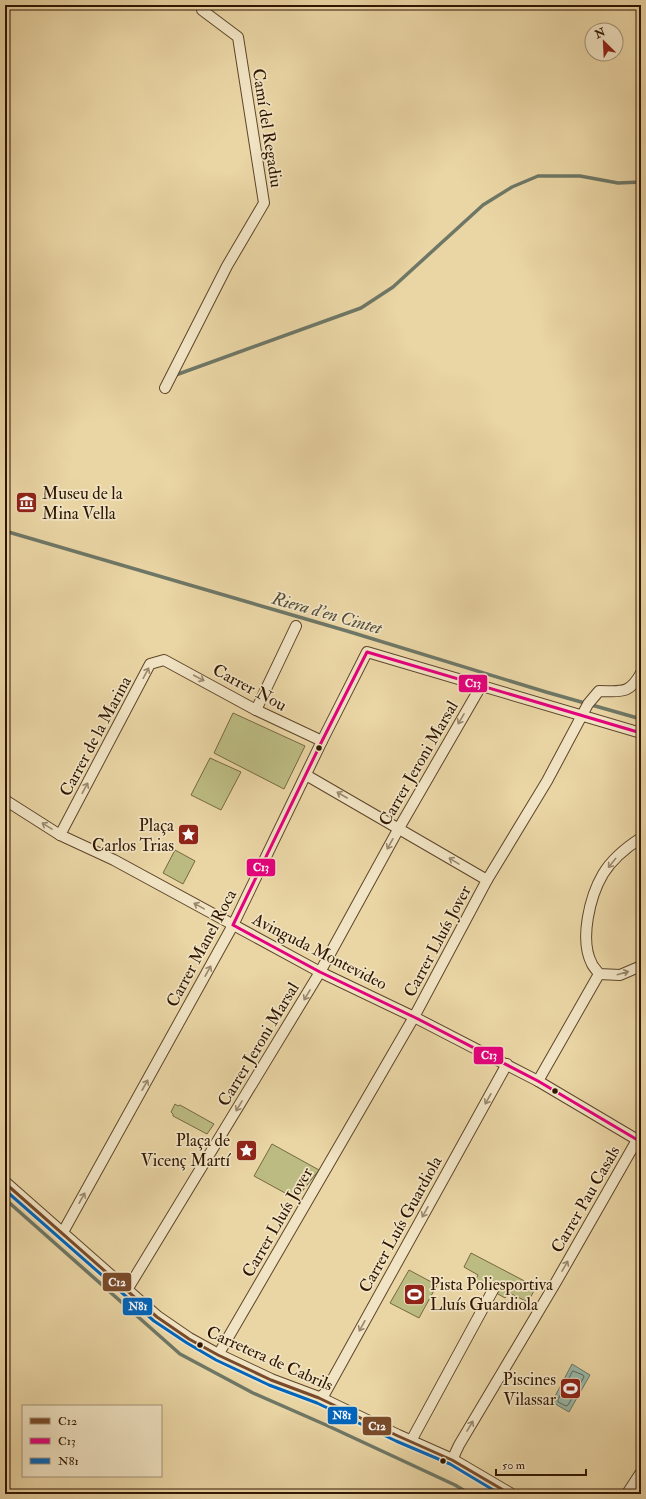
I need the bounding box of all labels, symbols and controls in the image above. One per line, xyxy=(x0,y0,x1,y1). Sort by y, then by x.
north arrow xyxy=(584,22,624,62)
text: N xyxy=(592,25,608,42)
street label: Camí del Regadiu xyxy=(248,67,287,189)
place label: Museu de la Mina Vella xyxy=(42,483,124,524)
museum icon: Museu de la Mina Vella xyxy=(14,490,40,516)
water label: Riera d'en Cintet xyxy=(268,587,385,640)
street label: Carrer Nou xyxy=(209,659,291,716)
one-way arrow xyxy=(143,667,150,679)
street label: Carrer de la Marina xyxy=(55,672,136,800)
line badge: C13 xyxy=(458,674,488,693)
one-way arrow xyxy=(193,675,205,682)
text: C13 xyxy=(465,677,481,690)
street label: Carrer Jeroni Marsal xyxy=(374,696,464,830)
one-way arrow xyxy=(457,713,465,725)
unlabelled marker xyxy=(314,743,324,753)
one-way arrow xyxy=(82,782,89,794)
one-way arrow xyxy=(336,790,348,798)
place label: Plaça Carlos Trias xyxy=(92,815,175,856)
one-way arrow xyxy=(42,822,53,830)
place icon: Plaça Carlos Trias xyxy=(176,822,202,848)
one-way arrow xyxy=(386,838,393,850)
one-way arrow xyxy=(448,856,460,864)
line badge: C13 xyxy=(246,858,276,877)
one-way arrow xyxy=(607,858,616,868)
text: C13 xyxy=(253,861,269,874)
street label: Carrer Lluís Jover xyxy=(399,881,477,1001)
street label: Carrer Manel Roca xyxy=(162,885,242,1011)
one-way arrow xyxy=(193,902,205,910)
street label: Avinguda Montevideo xyxy=(248,908,391,994)
one-way arrow xyxy=(204,965,212,977)
one-way arrow xyxy=(616,969,629,976)
street label: Carrer Jeroni Marsal xyxy=(213,978,305,1111)
one-way arrow xyxy=(302,989,310,1001)
line badge: C13 xyxy=(473,1046,504,1065)
text: C13 xyxy=(481,1049,497,1062)
one-way arrow xyxy=(142,1079,150,1091)
unlabelled marker xyxy=(550,1086,560,1096)
one-way arrow xyxy=(483,1092,491,1104)
one-way arrow xyxy=(235,1100,243,1112)
place label: Plaça de Vicenç Martí xyxy=(141,1130,231,1171)
place icon: Plaça de Vicenç Martí xyxy=(233,1137,259,1163)
street label: Carrer Pau Casals xyxy=(546,1142,625,1257)
street label: Carrer Luís Guardiola xyxy=(354,1152,447,1296)
street label: Carrer Lluís Jover xyxy=(237,1163,319,1282)
one-way arrow xyxy=(79,1192,86,1204)
one-way arrow xyxy=(421,1206,428,1218)
one-way arrow xyxy=(562,1260,570,1272)
line badge: C12 xyxy=(102,1272,132,1292)
place label: Pista Poliesportiva Lluís Guardiola xyxy=(430,1274,554,1315)
text: C12 xyxy=(108,1276,126,1289)
sports icon: Pista Poliesportiva Lluís Guardiola xyxy=(401,1281,427,1307)
line badge: N81 xyxy=(122,1297,153,1316)
text: N81 xyxy=(128,1300,148,1313)
one-way arrow xyxy=(358,1320,365,1332)
street label: Carretera de Cabrils xyxy=(203,1321,337,1396)
unlabelled marker xyxy=(195,1340,205,1350)
place label: Piscines Vilassar xyxy=(503,1369,557,1410)
sports icon: Piscines Vilassar xyxy=(558,1376,584,1402)
legend xyxy=(22,1405,162,1477)
line badge: N81 xyxy=(327,1406,358,1425)
text: N81 xyxy=(332,1409,352,1422)
text: C12 xyxy=(58,1414,77,1429)
line badge: C12 xyxy=(362,1416,392,1436)
text: C12 xyxy=(368,1420,386,1433)
one-way arrow xyxy=(467,1420,475,1432)
text: C13 xyxy=(58,1434,76,1449)
scale bar xyxy=(496,1451,586,1477)
text: N81 xyxy=(58,1454,79,1469)
unlabelled marker xyxy=(438,1456,448,1466)
text: 50 m xyxy=(502,1458,526,1473)

